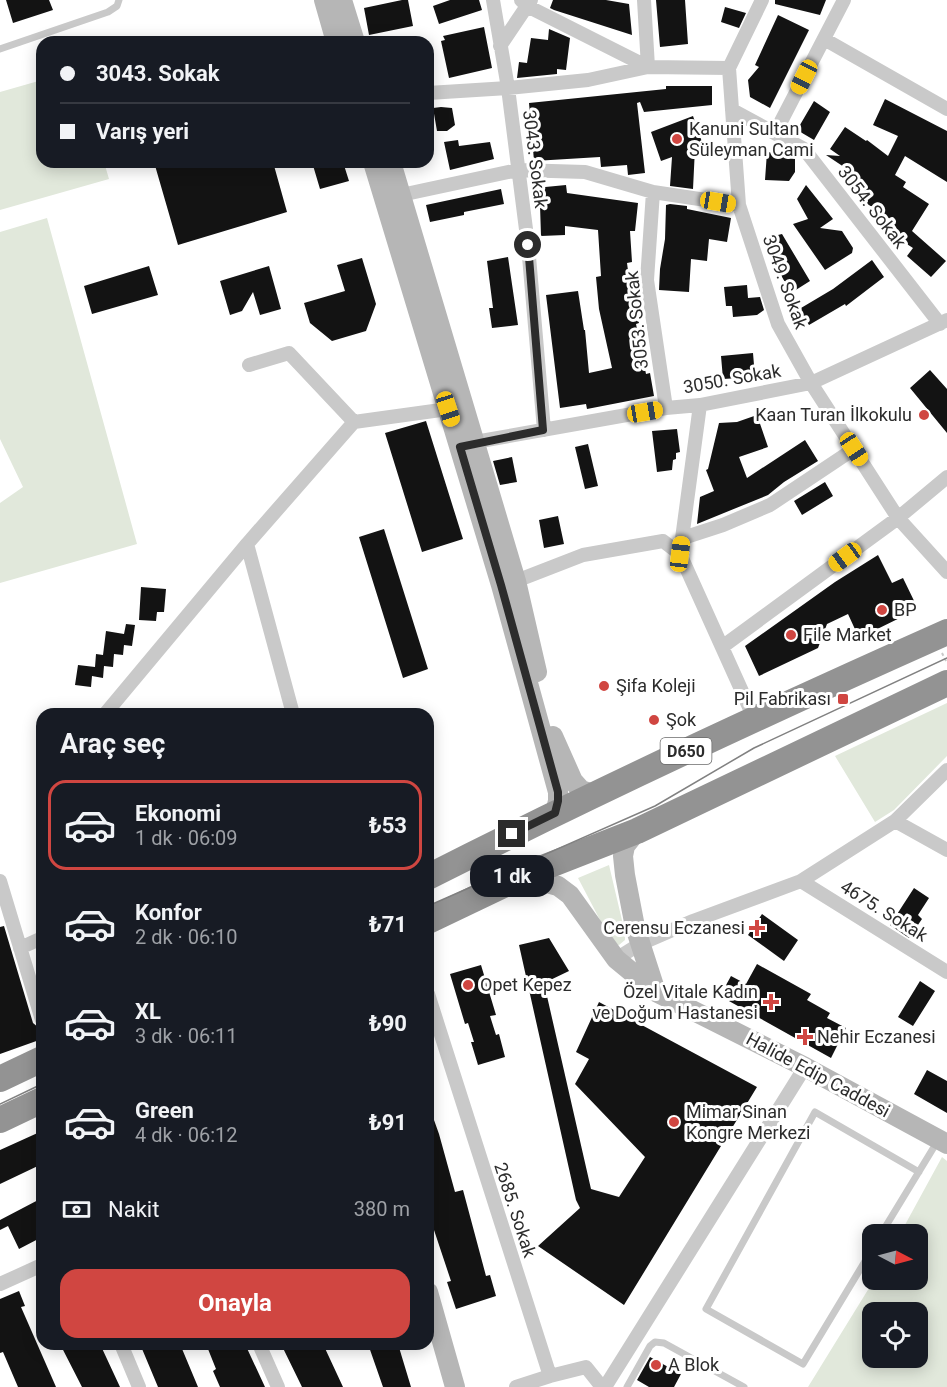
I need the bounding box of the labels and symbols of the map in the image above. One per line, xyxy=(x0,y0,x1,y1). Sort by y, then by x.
car xyxy=(788,57,820,97)
street label: 3043. Sokak xyxy=(519,109,552,210)
place label: Kanuni Sultan Süleyman Cami xyxy=(689,118,814,160)
marker: Kanuni Sultan Süleyman Cami xyxy=(670,132,684,146)
street label: 3054. Sokak xyxy=(834,161,912,253)
car xyxy=(699,190,737,214)
route start xyxy=(514,231,541,258)
street label: 3049. Sokak xyxy=(759,232,813,333)
street label: 3053. Sokak xyxy=(621,269,652,370)
street label: 3050. Sokak xyxy=(682,359,783,397)
car xyxy=(434,389,462,429)
car xyxy=(626,400,664,424)
place label: Kaan Turan İlkokulu xyxy=(755,404,912,425)
marker: Kaan Turan İlkokulu xyxy=(917,408,931,422)
car xyxy=(837,429,871,469)
car xyxy=(669,535,691,573)
car xyxy=(825,539,865,575)
place label: BP xyxy=(894,599,917,620)
marker: BP xyxy=(875,603,889,617)
place label: File Market xyxy=(803,624,892,645)
marker: File Market xyxy=(784,628,798,642)
place label: Şifa Koleji xyxy=(616,675,696,696)
marker: Şifa Koleji xyxy=(597,679,611,693)
place label: Pil Fabrikası xyxy=(734,688,831,709)
marker: Pil Fabrikası xyxy=(836,692,850,706)
place label: Şok xyxy=(666,709,697,730)
marker: Şok xyxy=(647,713,661,727)
road number: D650 xyxy=(660,738,712,764)
route end xyxy=(498,820,525,847)
callout: 1 dk xyxy=(470,855,554,897)
street label: 4675. Sokak xyxy=(837,876,932,946)
place label: Cerensu Eczanesi xyxy=(603,917,745,938)
marker: Cerensu Eczanesi xyxy=(750,921,764,935)
place label: Opet Kepez xyxy=(480,974,572,995)
marker: Opet Kepez xyxy=(461,978,475,992)
place label: Özel Vitale Kadın ve Doğum Hastanesi xyxy=(592,981,758,1023)
marker: Özel Vitale Kadın ve Doğum Hastanesi xyxy=(762,993,780,1011)
place label: Nehir Eczanesi xyxy=(817,1026,936,1047)
street label: Halide Edip Caddesi xyxy=(743,1028,894,1121)
marker: Nehir Eczanesi xyxy=(798,1030,812,1044)
place label: Mimar Sinan Kongre Merkezi xyxy=(686,1101,810,1143)
marker: Mimar Sinan Kongre Merkezi xyxy=(667,1115,681,1129)
street label: 2685. Sokak xyxy=(490,1160,541,1261)
north arrow xyxy=(862,1224,928,1290)
place label: A Blok xyxy=(668,1354,720,1375)
marker: A Blok xyxy=(649,1358,663,1372)

